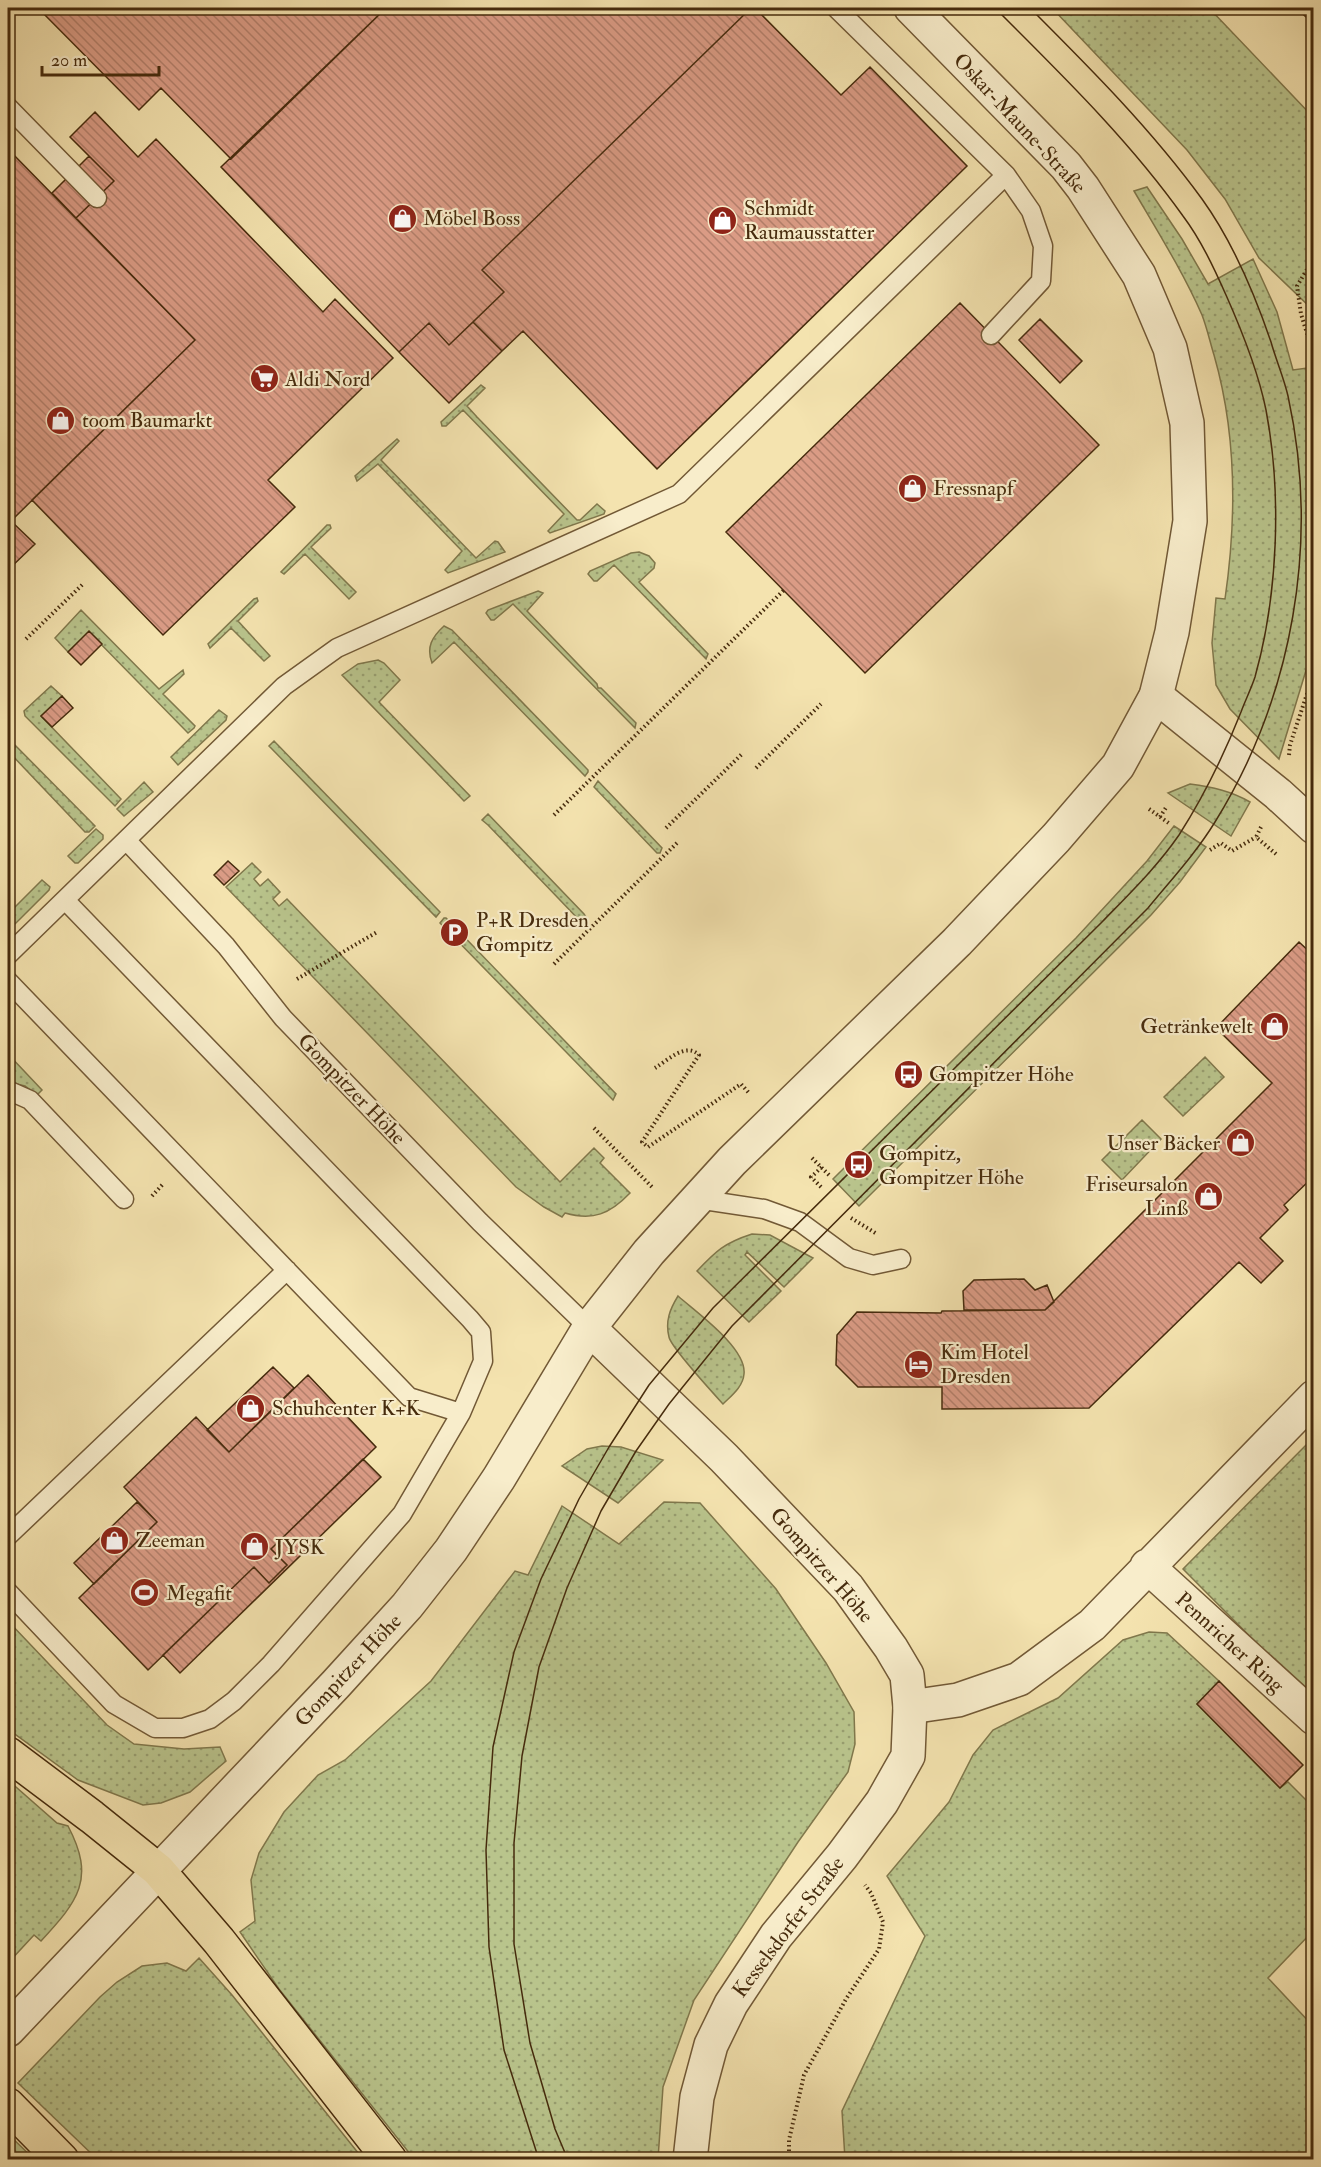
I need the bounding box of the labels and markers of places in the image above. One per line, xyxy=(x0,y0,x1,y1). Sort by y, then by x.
place label: Schmidt Raumausstatter xyxy=(744,195,875,246)
shop icon: Möbel Boss xyxy=(386,202,418,234)
shop icon: Schmidt Raumausstatter xyxy=(707,204,739,236)
place label: Möbel Boss xyxy=(423,205,520,232)
supermarket icon: Aldi Nord xyxy=(248,363,280,395)
place label: Aldi Nord xyxy=(284,366,371,393)
shop icon: toom Baumarkt xyxy=(45,404,77,436)
place label: toom Baumarkt xyxy=(82,407,212,434)
shop icon: Fressnapf xyxy=(896,472,928,504)
place label: Fressnapf xyxy=(933,475,1017,502)
place label: P+R Dresden Gompitz xyxy=(476,907,589,958)
parking icon: P+R Dresden Gompitz xyxy=(439,916,471,948)
shop icon: Getränkewelt xyxy=(1258,1010,1290,1042)
place label: Getränkewelt xyxy=(1140,1013,1253,1040)
bus stop icon: Gompitzer Höhe xyxy=(892,1058,924,1090)
place label: Gompitzer Höhe xyxy=(929,1061,1074,1088)
shop icon: Unser Bäcker xyxy=(1225,1127,1257,1159)
place label: Unser Bäcker xyxy=(1107,1130,1220,1157)
place label: Gompitz, Gompitzer Höhe xyxy=(879,1140,1024,1191)
bus stop icon: Gompitz, Gompitzer Höhe xyxy=(842,1149,874,1181)
place label: Friseursalon Linß xyxy=(1085,1171,1188,1222)
shop icon: Friseursalon Linß xyxy=(1193,1180,1225,1212)
place label: Kim Hotel Dresden xyxy=(940,1339,1030,1390)
hotel icon: Kim Hotel Dresden xyxy=(903,1348,935,1380)
shop icon: Schuhcenter K+K xyxy=(235,1392,267,1424)
place label: Schuhcenter K+K xyxy=(272,1395,421,1422)
shop icon: Zeeman xyxy=(99,1524,131,1556)
place label: Zeeman xyxy=(136,1527,205,1554)
shop icon: JYSK xyxy=(238,1531,270,1563)
place label: JYSK xyxy=(274,1534,325,1561)
sports icon: Megafit xyxy=(129,1577,161,1609)
place label: Megafit xyxy=(166,1580,232,1607)

